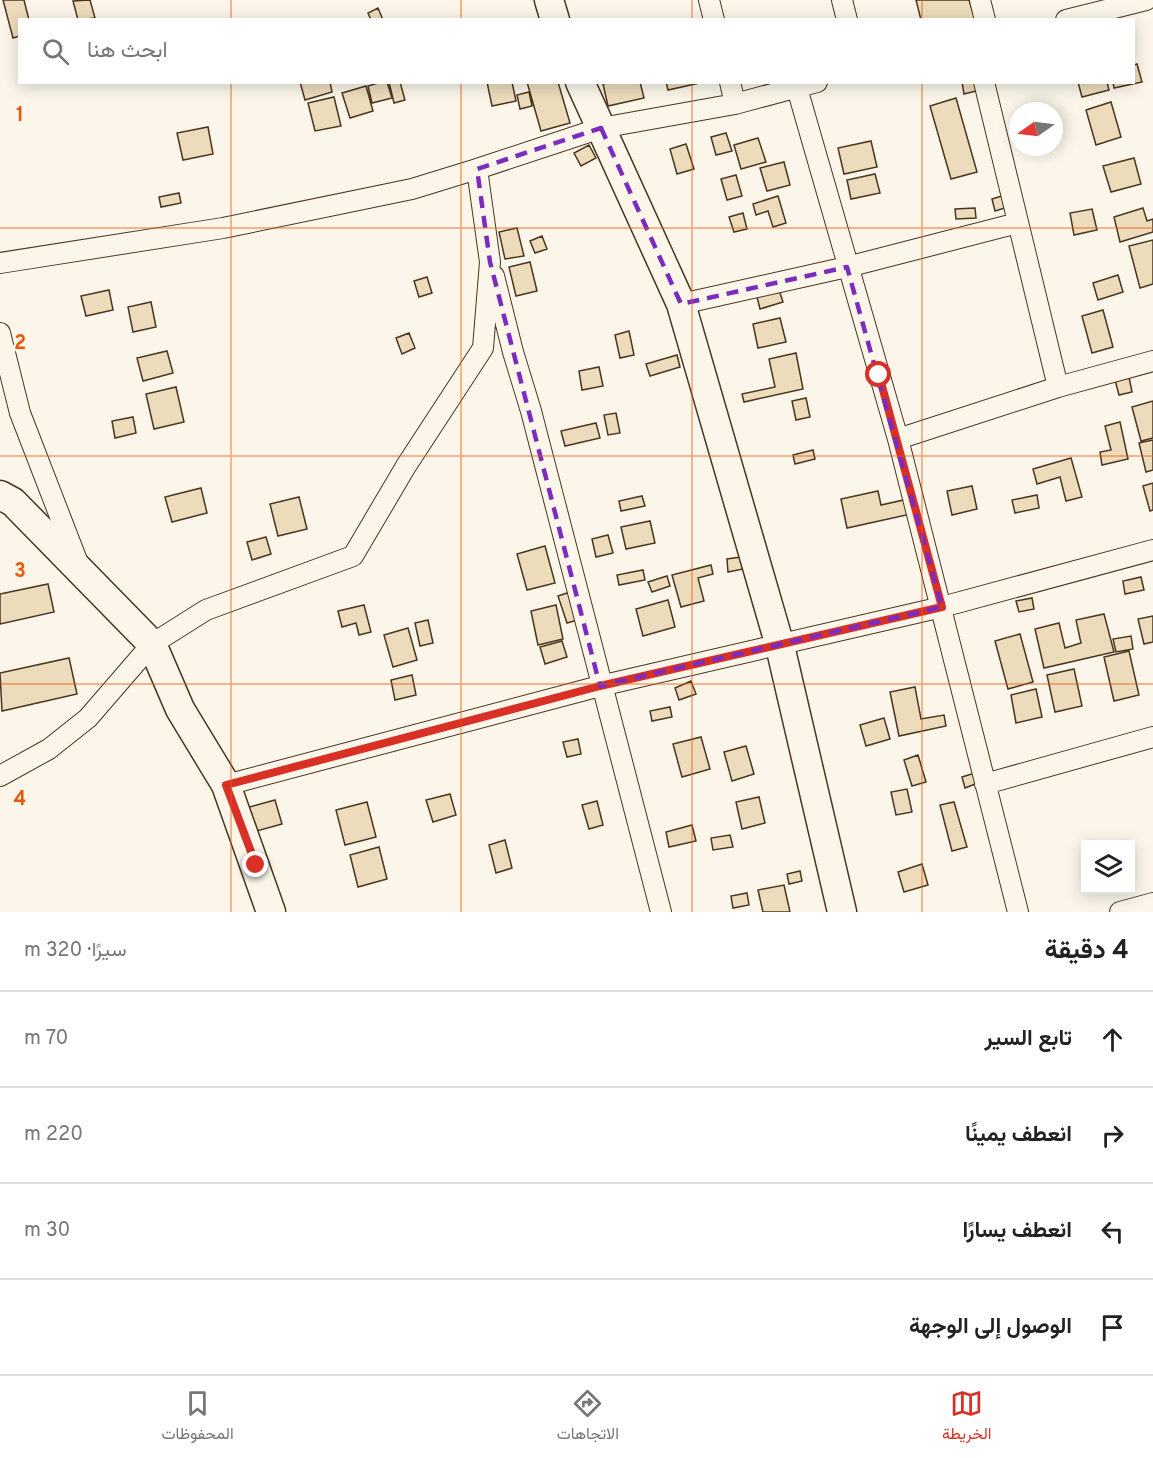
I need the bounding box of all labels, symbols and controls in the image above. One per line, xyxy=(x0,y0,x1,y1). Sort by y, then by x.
search box xyxy=(18,18,1135,84)
icon: search xyxy=(39,35,72,68)
text: ابحث هنا xyxy=(87,38,168,65)
north arrow xyxy=(1009,102,1063,156)
text: 1 xyxy=(16,103,24,129)
text: 2 xyxy=(14,331,26,357)
route start xyxy=(865,361,891,387)
text: 3 xyxy=(14,559,26,585)
text: 4 xyxy=(14,787,26,813)
map controls xyxy=(1081,840,1135,894)
button: layers xyxy=(1081,840,1135,894)
route end xyxy=(242,851,268,877)
text: 4 دقيقة xyxy=(1044,935,1129,968)
text: سيرًا · 320 m xyxy=(24,938,127,964)
icon: ahead xyxy=(1096,1023,1129,1056)
text: 70 m xyxy=(24,1026,68,1052)
text: تابع السير xyxy=(984,1026,1072,1053)
icon: right xyxy=(1096,1119,1129,1152)
text: 220 m xyxy=(24,1122,83,1148)
text: انعطف يمينًا xyxy=(965,1122,1072,1149)
icon: left xyxy=(1096,1215,1129,1248)
text: 30 m xyxy=(24,1218,70,1244)
text: انعطف يسارًا xyxy=(962,1218,1072,1245)
icon: arrive xyxy=(1096,1311,1129,1344)
text: الوصول إلى الوجهة xyxy=(909,1314,1072,1341)
tab: المحفوظات xyxy=(162,1387,234,1448)
tab: الاتجاهات xyxy=(557,1387,619,1448)
tab: الخريطة xyxy=(942,1387,991,1448)

